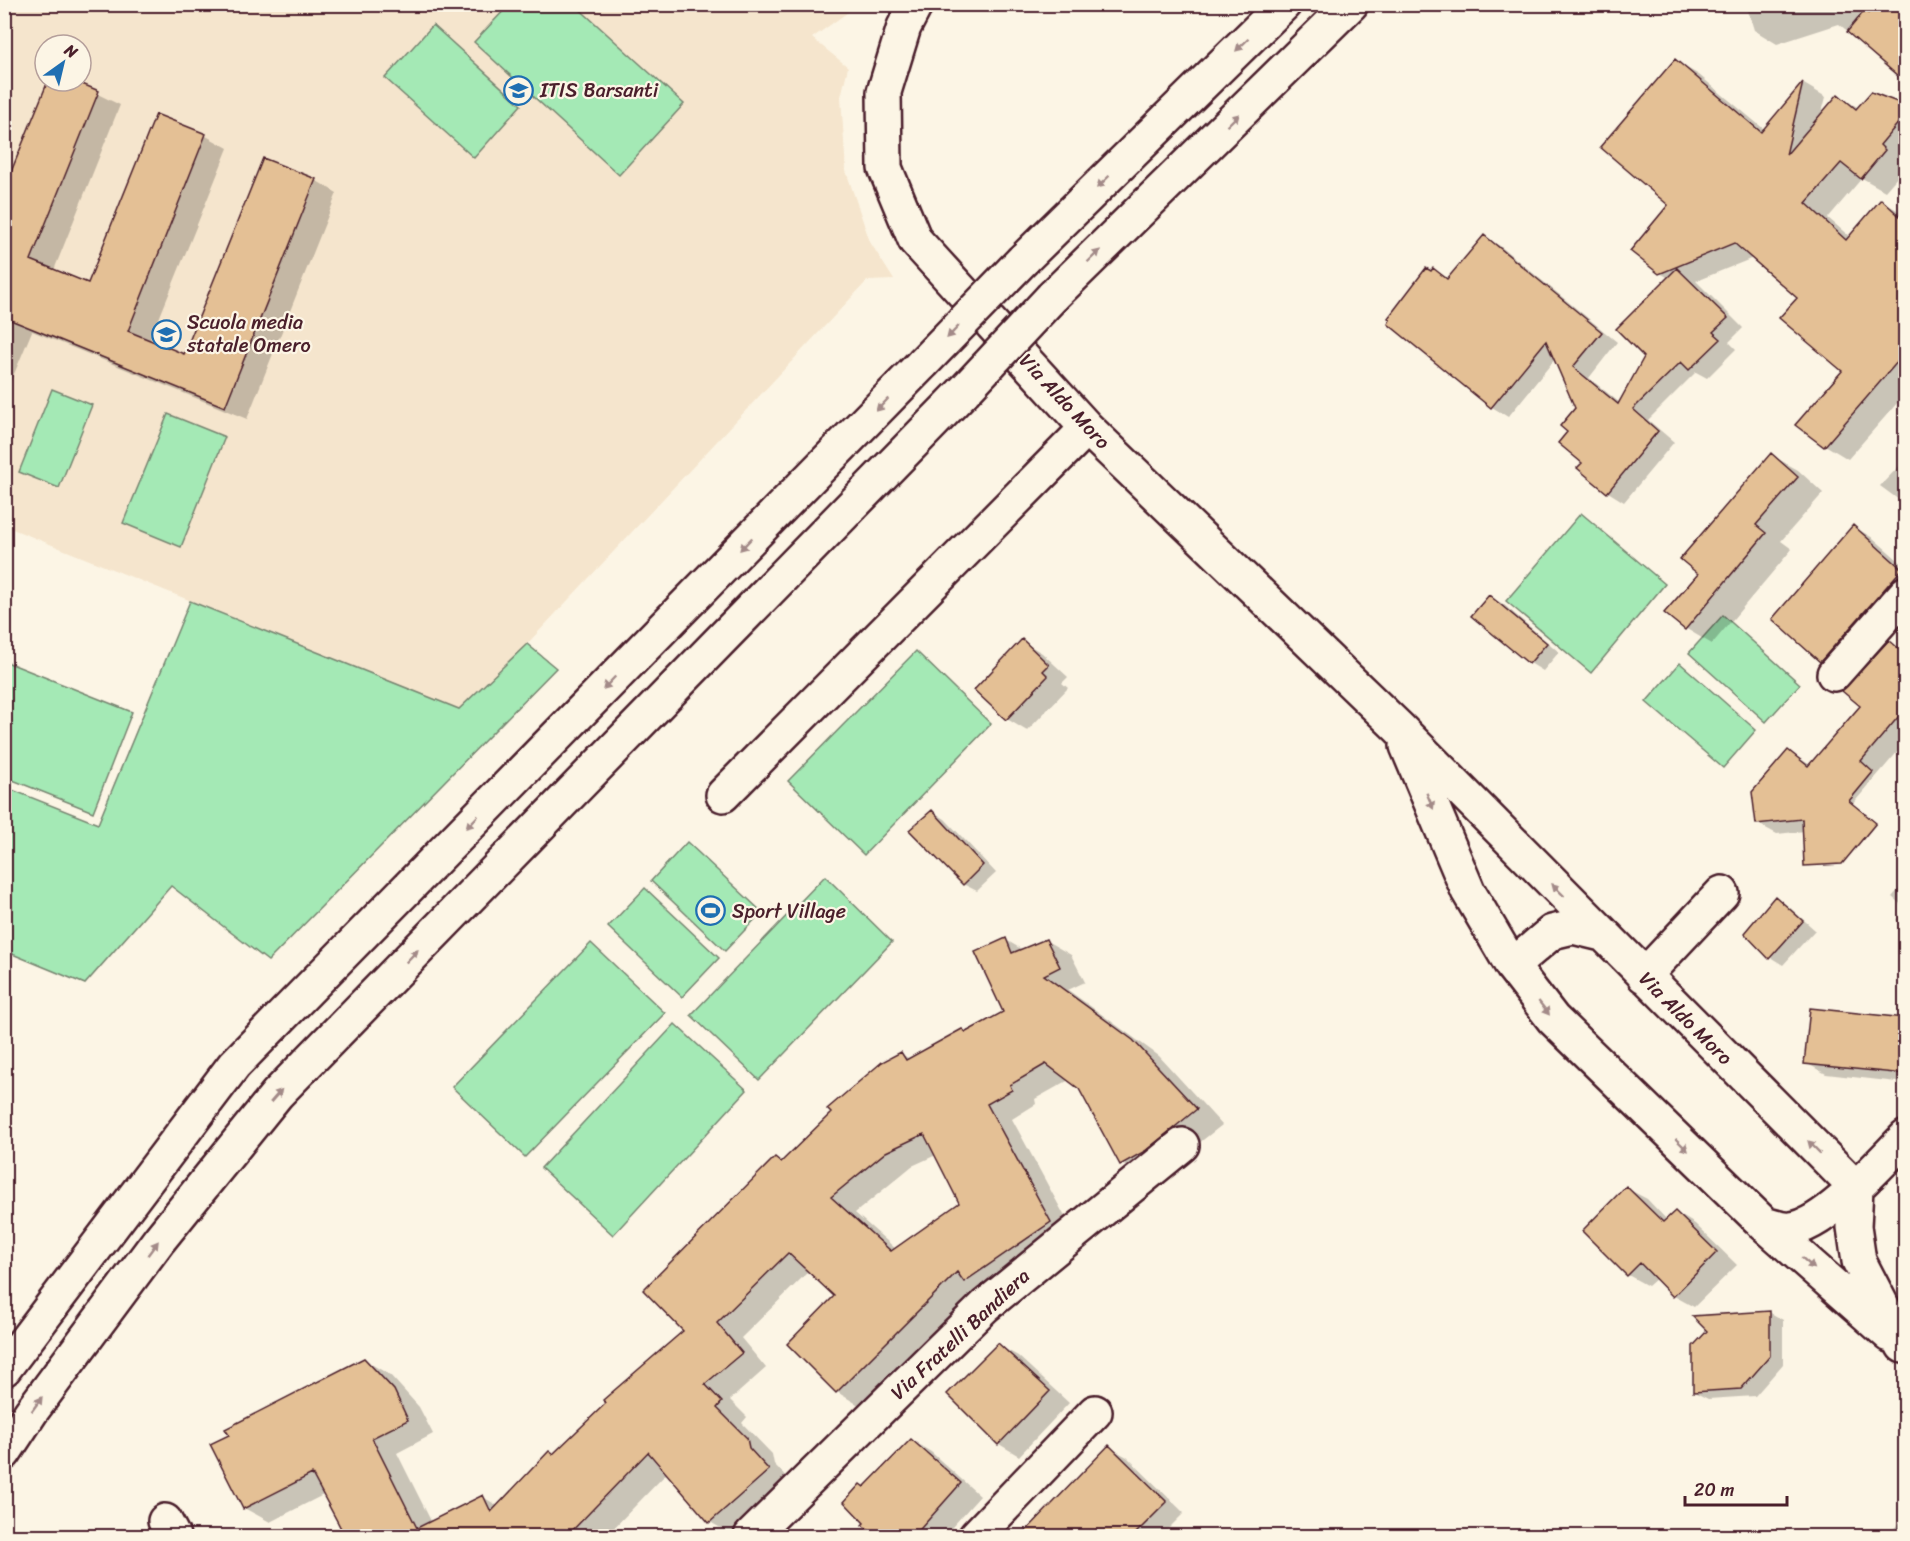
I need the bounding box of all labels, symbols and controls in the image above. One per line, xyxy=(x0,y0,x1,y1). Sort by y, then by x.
north arrow xyxy=(33,33,93,93)
text: N xyxy=(58,35,85,67)
one-way arrow xyxy=(1236,38,1250,52)
place label: ITIS Barsanti xyxy=(539,73,659,108)
school or university icon: ITIS Barsanti xyxy=(503,74,535,106)
one-way arrow xyxy=(1226,113,1240,127)
one-way arrow xyxy=(1096,174,1110,188)
one-way arrow xyxy=(1086,249,1101,263)
place label: Scuola media statale Omero xyxy=(186,305,311,363)
school or university icon: Scuola media statale Omero xyxy=(150,318,182,350)
one-way arrow xyxy=(946,325,960,339)
street label: Via Aldo Moro xyxy=(1010,345,1119,458)
one-way arrow xyxy=(876,397,890,411)
one-way arrow xyxy=(739,536,753,550)
one-way arrow xyxy=(602,675,616,690)
one-way arrow xyxy=(1426,792,1435,810)
one-way arrow xyxy=(466,815,480,829)
one-way arrow xyxy=(1551,883,1565,897)
place label: Sport Village xyxy=(732,894,846,929)
sports icon: Sport Village xyxy=(695,895,727,927)
one-way arrow xyxy=(404,950,418,964)
street label: Via Aldo Moro xyxy=(1630,963,1741,1074)
one-way arrow xyxy=(1537,1000,1549,1015)
one-way arrow xyxy=(269,1089,282,1104)
one-way arrow xyxy=(1675,1138,1690,1152)
one-way arrow xyxy=(1808,1140,1822,1154)
one-way arrow xyxy=(147,1240,159,1256)
one-way arrow xyxy=(1800,1256,1815,1269)
street label: Via Fratelli Bandiera xyxy=(882,1260,1038,1409)
one-way arrow xyxy=(30,1397,42,1412)
scale bar xyxy=(1685,1469,1787,1507)
text: 20 m xyxy=(1694,1474,1734,1506)

